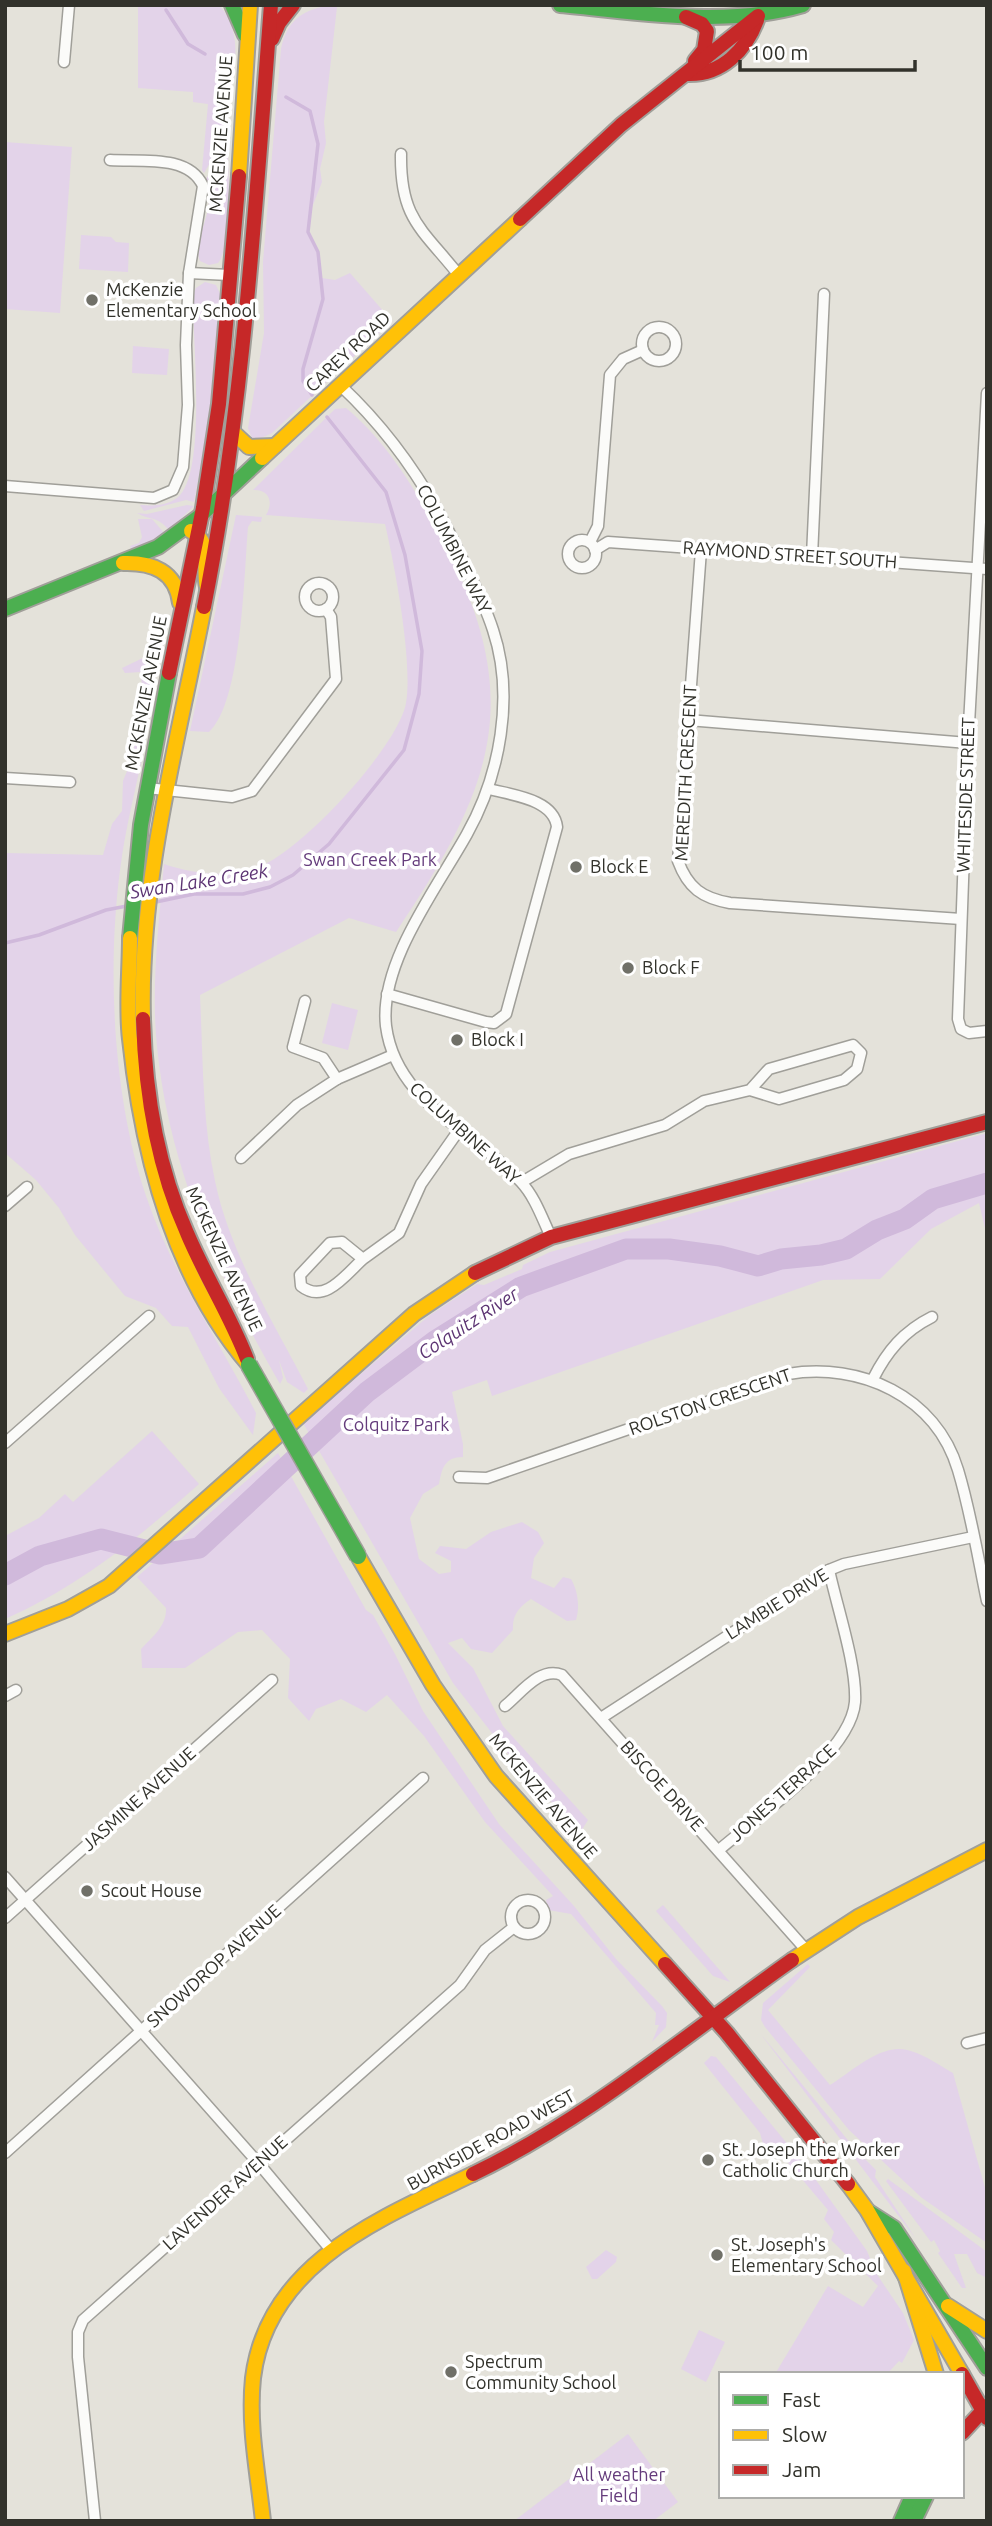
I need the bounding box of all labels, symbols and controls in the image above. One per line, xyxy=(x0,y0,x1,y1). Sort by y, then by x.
scale bar xyxy=(740,28,915,72)
text: 100 m xyxy=(750,40,808,64)
street label: MCKENZIE AVENUE xyxy=(205,55,235,213)
place label: McKenzie Elementary School xyxy=(106,279,257,320)
marker: McKenzie Elementary School xyxy=(84,292,100,308)
street label: CAREY ROAD xyxy=(301,307,394,396)
street label: COLUMBINE WAY xyxy=(414,481,496,617)
street label: RAYMOND STREET SOUTH xyxy=(682,537,898,571)
street label: MCKENZIE AVENUE xyxy=(120,614,170,772)
street label: MEREDITH CRESCENT xyxy=(670,684,700,862)
street label: WHITESIDE STREET xyxy=(952,717,978,873)
park label: Swan Creek Park xyxy=(303,849,437,869)
place label: Block E xyxy=(590,856,648,876)
water label: Swan Lake Creek xyxy=(127,859,270,903)
marker: Block E xyxy=(568,859,584,875)
place label: Block F xyxy=(642,957,700,977)
marker: Block F xyxy=(620,960,636,976)
place label: Block I xyxy=(471,1029,524,1049)
marker: Block I xyxy=(449,1032,465,1048)
street label: COLUMBINE WAY xyxy=(406,1077,526,1188)
street label: MCKENZIE AVENUE xyxy=(183,1183,267,1334)
water label: Colquitz River xyxy=(414,1282,523,1364)
street label: ROLSTON CRESCENT xyxy=(626,1364,793,1438)
park label: Colquitz Park xyxy=(343,1414,449,1434)
street label: LAMBIE DRIVE xyxy=(721,1564,832,1643)
street label: MCKENZIE AVENUE xyxy=(486,1729,602,1862)
street label: BISCOE DRIVE xyxy=(617,1736,709,1835)
street label: JONES TERRACE xyxy=(725,1740,839,1845)
street label: JASMINE AVENUE xyxy=(78,1742,199,1854)
place label: Scout House xyxy=(101,1880,202,1900)
marker: Scout House xyxy=(79,1883,95,1899)
street label: SNOWDROP AVENUE xyxy=(142,1900,284,2031)
street label: BURNSIDE ROAD WEST xyxy=(403,2085,578,2194)
street label: LAVENDER AVENUE xyxy=(158,2131,291,2253)
place label: St. Joseph the Worker Catholic Church xyxy=(722,2139,900,2180)
marker: St. Joseph the Worker Catholic Church xyxy=(700,2152,716,2168)
place label: St. Joseph's Elementary School xyxy=(731,2234,882,2275)
marker: St. Joseph's Elementary School xyxy=(709,2247,725,2263)
place label: Spectrum Community School xyxy=(465,2351,617,2392)
marker: Spectrum Community School xyxy=(443,2364,459,2380)
legend xyxy=(719,2372,964,2498)
text: Fast xyxy=(782,2387,820,2411)
text: Slow xyxy=(782,2422,827,2446)
text: Jam xyxy=(782,2457,821,2481)
park label: All weather Field xyxy=(573,2464,665,2505)

